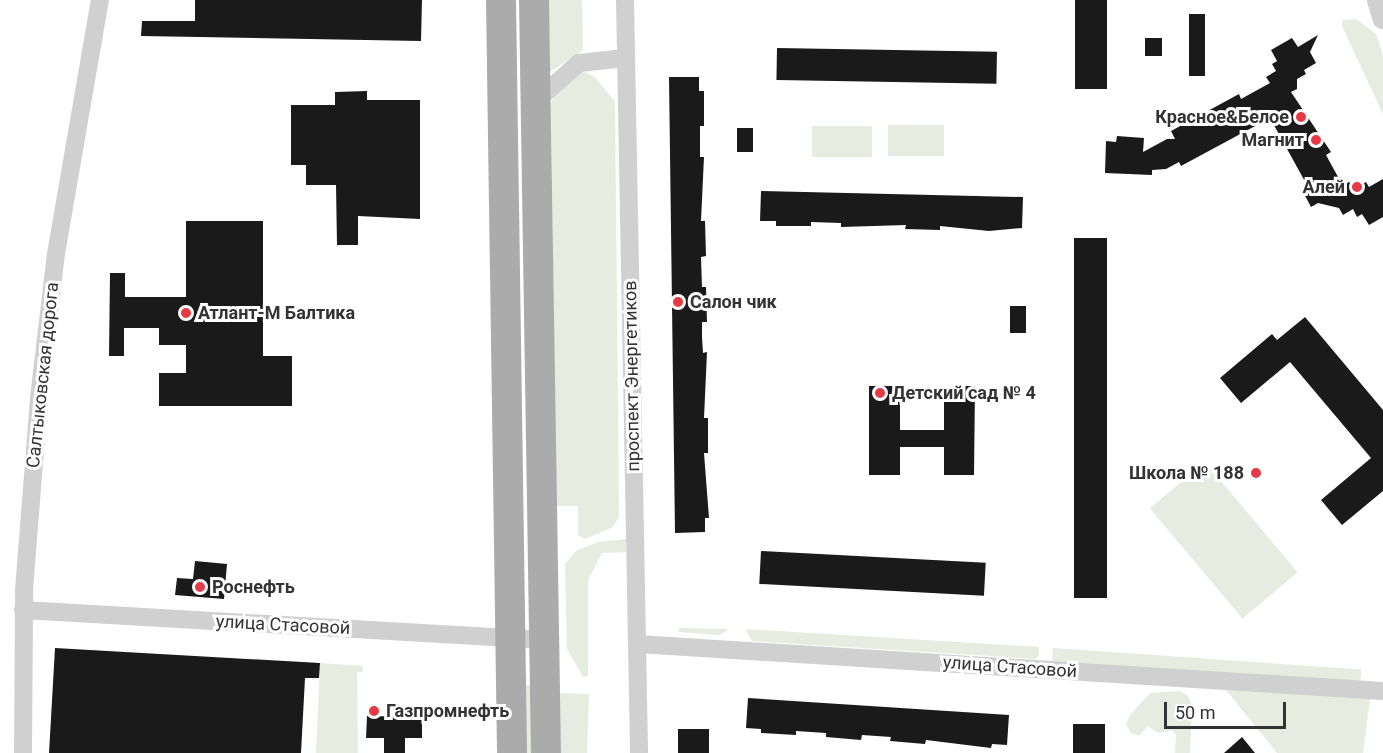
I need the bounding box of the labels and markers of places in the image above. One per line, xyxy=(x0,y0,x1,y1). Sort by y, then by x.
place label: Красное&Белое xyxy=(1155,106,1289,128)
marker: Красное&Белое xyxy=(1294,110,1308,124)
place label: Магнит xyxy=(1241,129,1304,151)
marker: Магнит xyxy=(1309,133,1323,147)
place label: Алей xyxy=(1303,176,1345,198)
marker: Алей xyxy=(1350,180,1364,194)
place label: Салон чик xyxy=(690,291,777,313)
marker: Салон чик xyxy=(671,295,685,309)
place label: Атлант-М Балтика xyxy=(198,302,355,324)
marker: Атлант-М Балтика xyxy=(179,306,193,320)
place label: Детский сад № 4 xyxy=(892,382,1036,404)
marker: Детский сад № 4 xyxy=(873,386,887,400)
place label: Школа № 188 xyxy=(1129,462,1244,484)
marker: Школа № 188 xyxy=(1249,466,1263,480)
place label: Роснефть xyxy=(212,576,295,598)
marker: Роснефть xyxy=(193,580,207,594)
place label: Газпромнефть xyxy=(386,700,509,722)
marker: Газпромнефть xyxy=(367,704,381,718)

